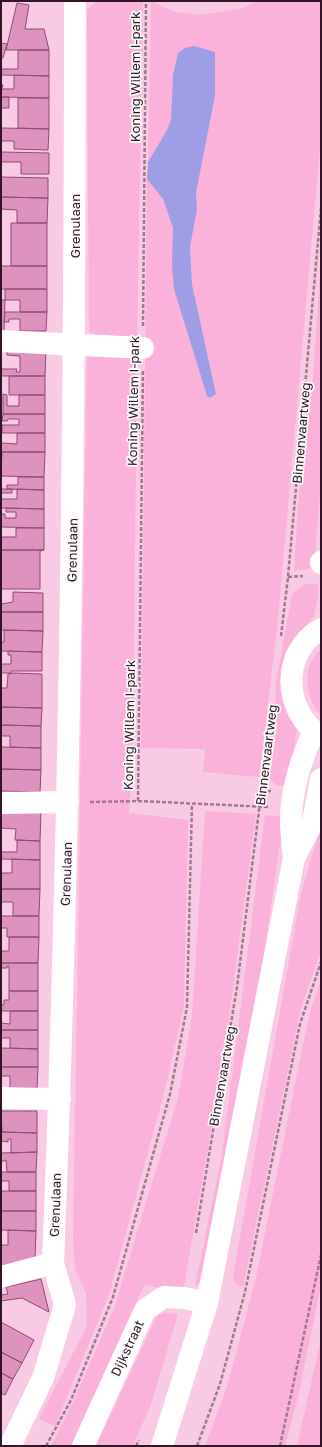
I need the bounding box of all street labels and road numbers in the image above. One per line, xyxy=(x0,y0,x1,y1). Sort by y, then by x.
street label: Koning Willem I-park xyxy=(127,11,143,142)
street label: Grenulaan xyxy=(67,194,83,258)
street label: Koning Willem I-park xyxy=(124,335,142,466)
street label: Binnenvaartweg xyxy=(289,382,313,484)
street label: Grenulaan xyxy=(63,518,81,582)
street label: Koning Willem I-park xyxy=(120,659,138,790)
street label: Binnenvaartweg xyxy=(252,704,280,806)
street label: Grenulaan xyxy=(57,842,75,906)
street label: Binnenvaartweg xyxy=(205,1025,239,1127)
street label: Grenulaan xyxy=(46,1173,64,1237)
street label: Dijkstraat xyxy=(107,1317,147,1379)

